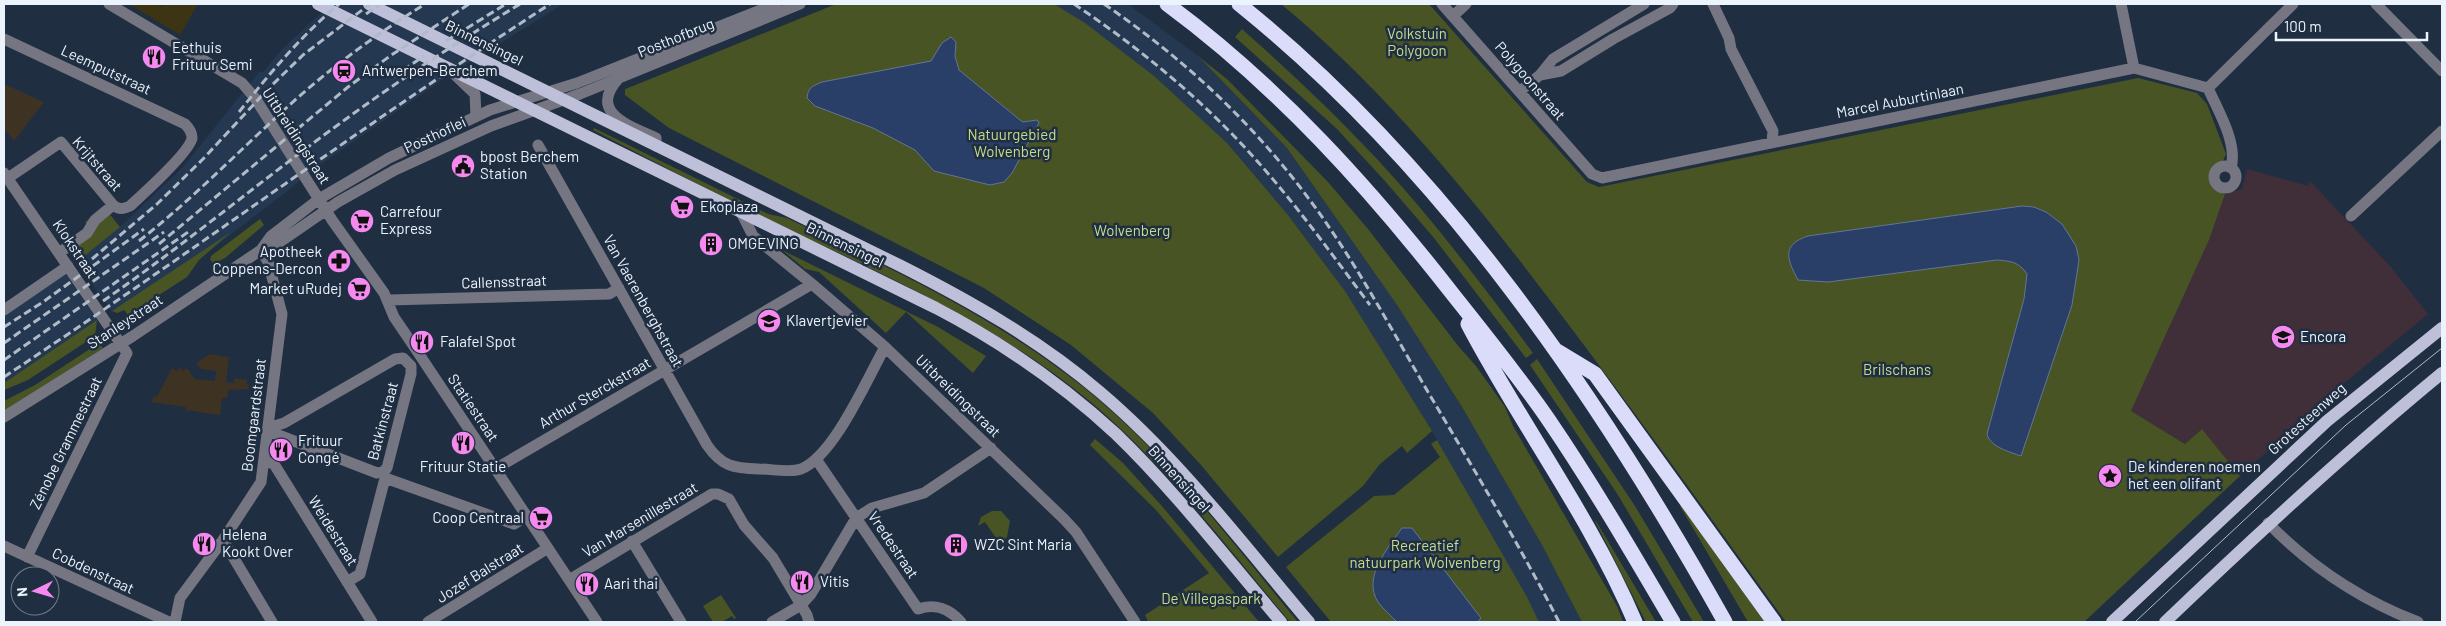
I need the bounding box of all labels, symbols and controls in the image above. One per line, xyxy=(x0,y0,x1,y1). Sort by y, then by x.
scale bar xyxy=(2276,10,2427,42)
street label: Posthofbrug xyxy=(635,14,716,61)
street label: Binnensingel xyxy=(443,16,526,69)
text: 100 m xyxy=(2284,17,2322,35)
park label: Volkstuin Polygoon xyxy=(1387,24,1447,59)
street label: Polygoonstraat xyxy=(1492,37,1570,123)
place label: Eethuis Frituur Semi xyxy=(172,38,253,73)
street label: Leemputstraat xyxy=(58,40,154,98)
restaurant icon: Eethuis Frituur Semi xyxy=(141,44,167,70)
station icon: Antwerpen-Berchem xyxy=(331,58,357,84)
place label: Antwerpen-Berchem xyxy=(362,61,498,79)
street label: Marcel Auburtinlaan xyxy=(1835,79,1965,121)
street label: Uitbreidingstraat xyxy=(259,84,335,187)
street label: Posthoflei xyxy=(401,112,468,156)
park label: Natuurgebied Wolvenberg xyxy=(968,125,1056,160)
street label: Krijtstraat xyxy=(69,132,126,194)
place label: bpost Berchem Station xyxy=(480,147,579,182)
public building icon: bpost Berchem Station xyxy=(450,153,476,179)
supermarket icon: Ekoplaza xyxy=(669,194,695,220)
place label: Ekoplaza xyxy=(700,197,758,215)
place label: Carrefour Express xyxy=(380,202,442,237)
supermarket icon: Carrefour Express xyxy=(349,208,375,234)
street label: Klokstraat xyxy=(50,216,102,281)
street label: Binnensingel xyxy=(804,218,887,271)
park label: Wolvenberg xyxy=(1094,221,1170,239)
street label: Van Vaerenberghstraat xyxy=(600,231,688,370)
building icon: OMGEVING xyxy=(698,231,724,257)
place label: OMGEVING xyxy=(728,234,799,252)
place label: Apotheek Coppens-Dercon xyxy=(212,242,322,277)
pharmacy icon: Apotheek Coppens-Dercon xyxy=(326,248,352,274)
street label: Callensstraat xyxy=(461,271,547,291)
supermarket icon: Market uRudej xyxy=(346,276,372,302)
place label: Market uRudej xyxy=(249,279,342,297)
street label: Stanleystraat xyxy=(83,290,166,352)
school or university icon: Klavertjevier xyxy=(756,308,782,334)
place label: Klavertjevier xyxy=(786,311,869,329)
school or university icon: Encora xyxy=(2270,324,2296,350)
place label: Encora xyxy=(2300,327,2346,345)
restaurant icon: Falafel Spot xyxy=(409,329,435,355)
place label: Falafel Spot xyxy=(440,332,516,350)
street label: Uitbreidingstraat xyxy=(912,350,1005,440)
street label: Arthur Sterckstraat xyxy=(535,353,654,431)
street label: Boomgaardstraat xyxy=(237,357,269,473)
park label: Brilschans xyxy=(1863,360,1931,378)
street label: Statiestraat xyxy=(445,370,503,445)
street label: Zénobe Grammestraat xyxy=(25,373,105,512)
street label: Batkinstraat xyxy=(363,379,401,462)
street label: Grotesteenweg xyxy=(2264,379,2349,458)
restaurant icon: Frituur Statie xyxy=(450,430,476,456)
place label: Frituur Congé xyxy=(298,431,343,466)
restaurant icon: Frituur Congé xyxy=(268,437,294,463)
street label: Binnensingel xyxy=(1145,441,1215,516)
place label: Frituur Statie xyxy=(420,457,506,475)
place label: De kinderen noemen het een olifant xyxy=(2128,457,2261,492)
place icon: De kinderen noemen het een olifant xyxy=(2097,463,2123,489)
street label: Van Marsenillestraat xyxy=(579,478,700,561)
street label: Weidestraat xyxy=(305,492,362,569)
supermarket icon: Coop Centraal xyxy=(528,505,554,531)
place label: Coop Centraal xyxy=(432,508,524,526)
street label: Vredestraat xyxy=(865,508,923,581)
place label: Helena Kookt Over xyxy=(222,525,293,560)
restaurant icon: Helena Kookt Over xyxy=(191,531,217,557)
building icon: WZC Sint Maria xyxy=(943,532,969,558)
place label: WZC Sint Maria xyxy=(974,535,1072,553)
park label: Recreatief natuurpark Wolvenberg xyxy=(1350,536,1501,571)
street label: Jozef Balstraat xyxy=(433,538,526,606)
street label: Cobdenstraat xyxy=(50,543,137,597)
north arrow xyxy=(10,566,60,616)
restaurant icon: Vitis xyxy=(789,569,815,595)
restaurant icon: Aari thai xyxy=(574,571,600,597)
place label: Vitis xyxy=(820,572,849,590)
place label: Aari thai xyxy=(604,574,658,592)
text: N xyxy=(13,587,30,598)
park label: De Villegaspark xyxy=(1161,589,1261,607)

